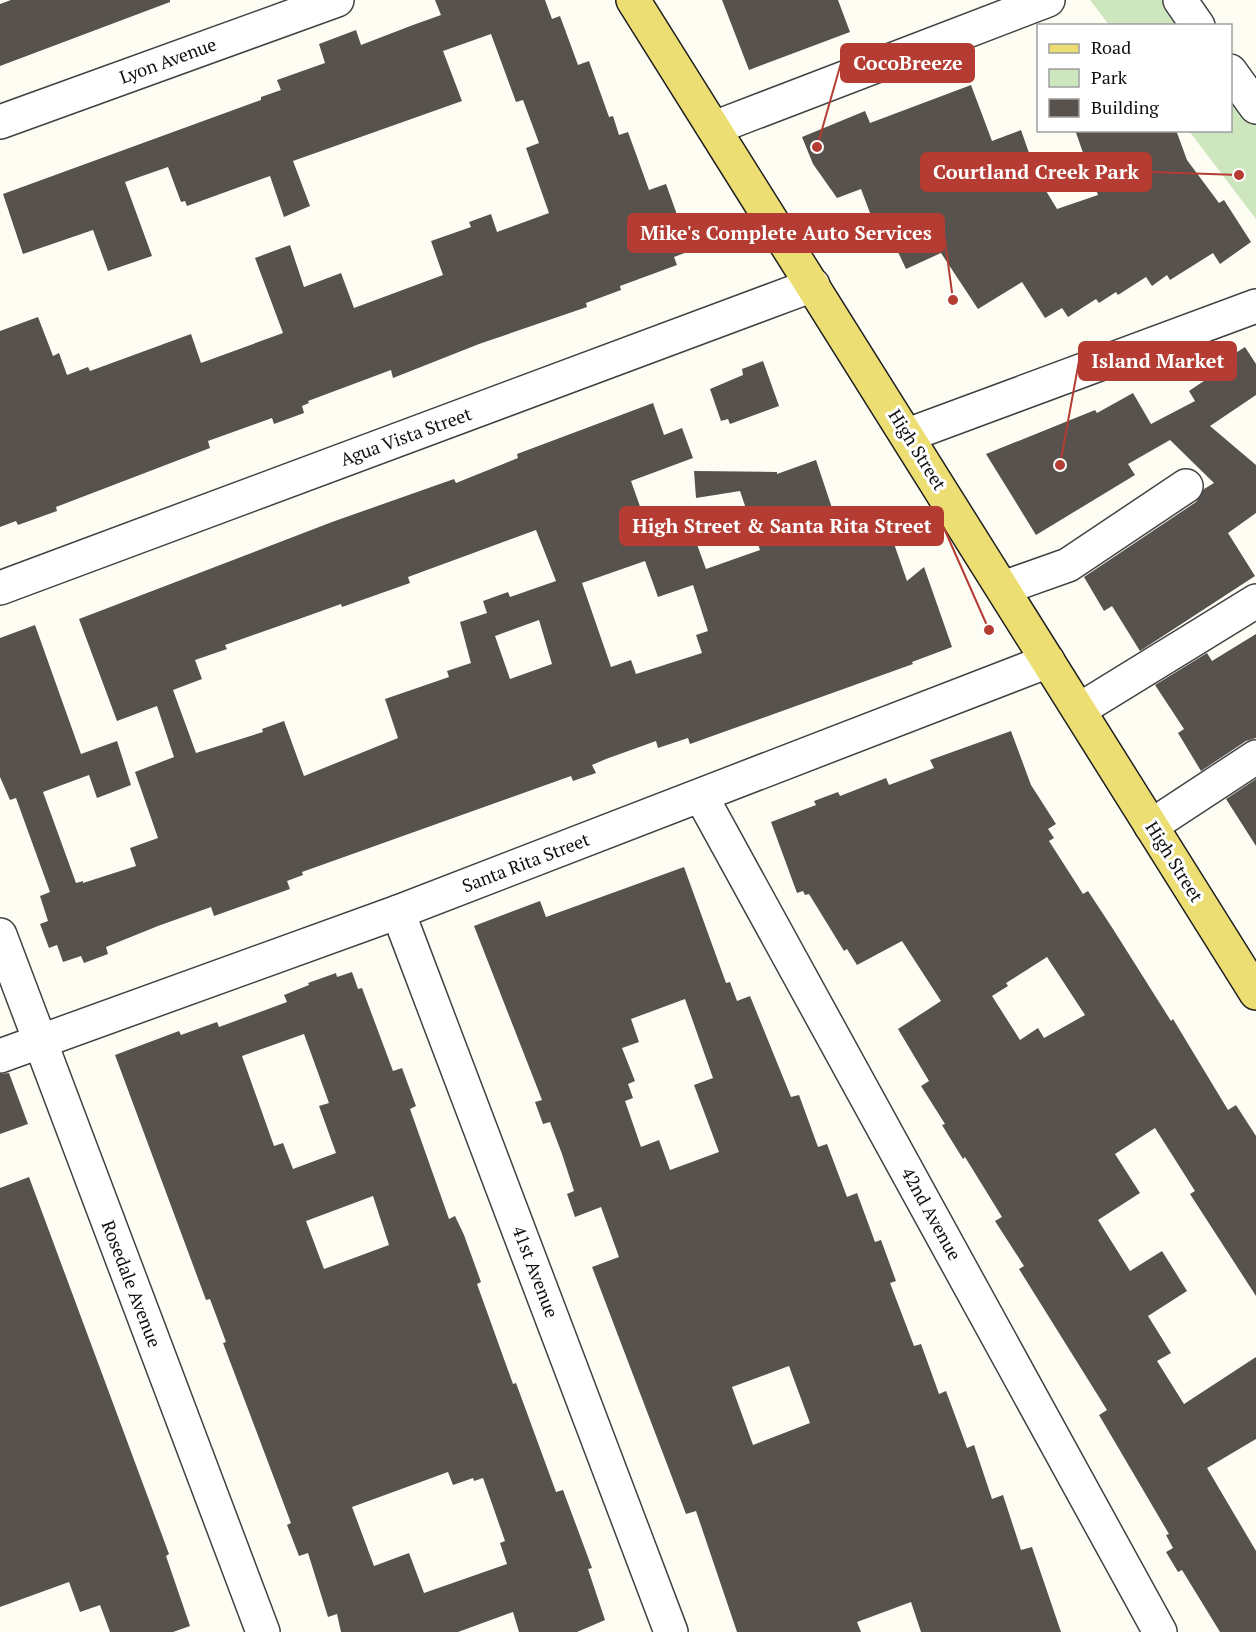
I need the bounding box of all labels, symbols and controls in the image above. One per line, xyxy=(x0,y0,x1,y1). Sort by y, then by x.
legend xyxy=(1037,24,1232,132)
street label: Lyon Avenue xyxy=(116,31,219,89)
text: Road xyxy=(1091,35,1131,59)
callout: CocoBreeze xyxy=(841,44,974,82)
text: CocoBreeze xyxy=(853,49,963,76)
text: Park xyxy=(1091,65,1128,89)
text: Building xyxy=(1091,95,1159,119)
callout: Courtland Creek Park xyxy=(921,153,1151,191)
text: Courtland Creek Park xyxy=(933,158,1139,185)
callout: Mike's Complete Auto Services xyxy=(628,214,944,252)
text: Mike's Complete Auto Services xyxy=(640,219,932,246)
callout: Island Market xyxy=(1079,342,1236,380)
text: Island Market xyxy=(1092,347,1224,374)
street label: Agua Vista Street xyxy=(337,401,475,471)
street label: High Street xyxy=(884,405,952,495)
callout: High Street & Santa Rita Street xyxy=(620,507,943,545)
text: High Street & Santa Rita Street xyxy=(632,512,932,539)
street label: High Street xyxy=(1141,817,1209,907)
street label: Santa Rita Street xyxy=(458,827,593,897)
street label: 42nd Avenue xyxy=(896,1163,967,1264)
street label: Rosedale Avenue xyxy=(97,1217,167,1351)
street label: 41st Avenue xyxy=(507,1222,564,1321)

